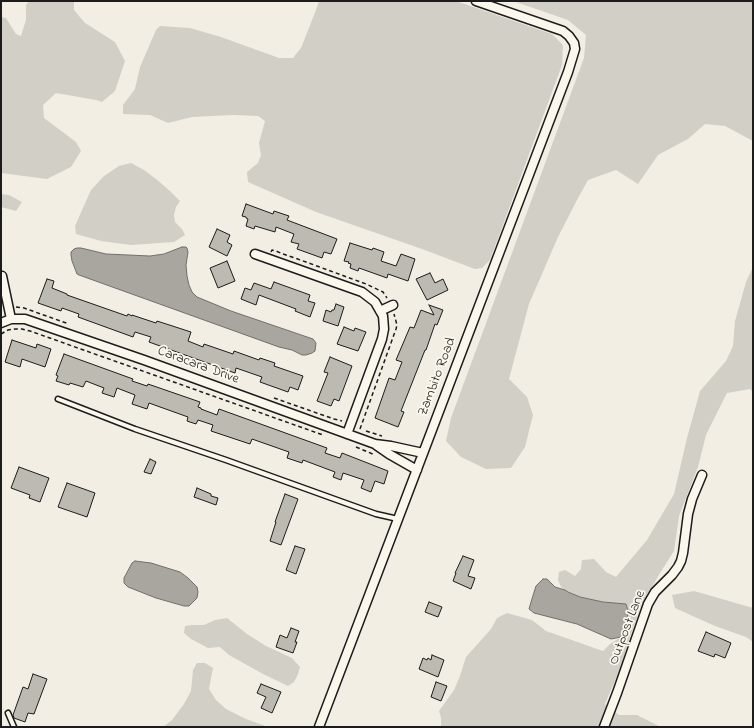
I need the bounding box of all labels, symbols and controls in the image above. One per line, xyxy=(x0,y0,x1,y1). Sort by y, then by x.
street label: Zambito Road xyxy=(415,336,461,418)
street label: Caracara Drive xyxy=(155,343,241,389)
street label: Outpost Lane xyxy=(606,589,650,667)

